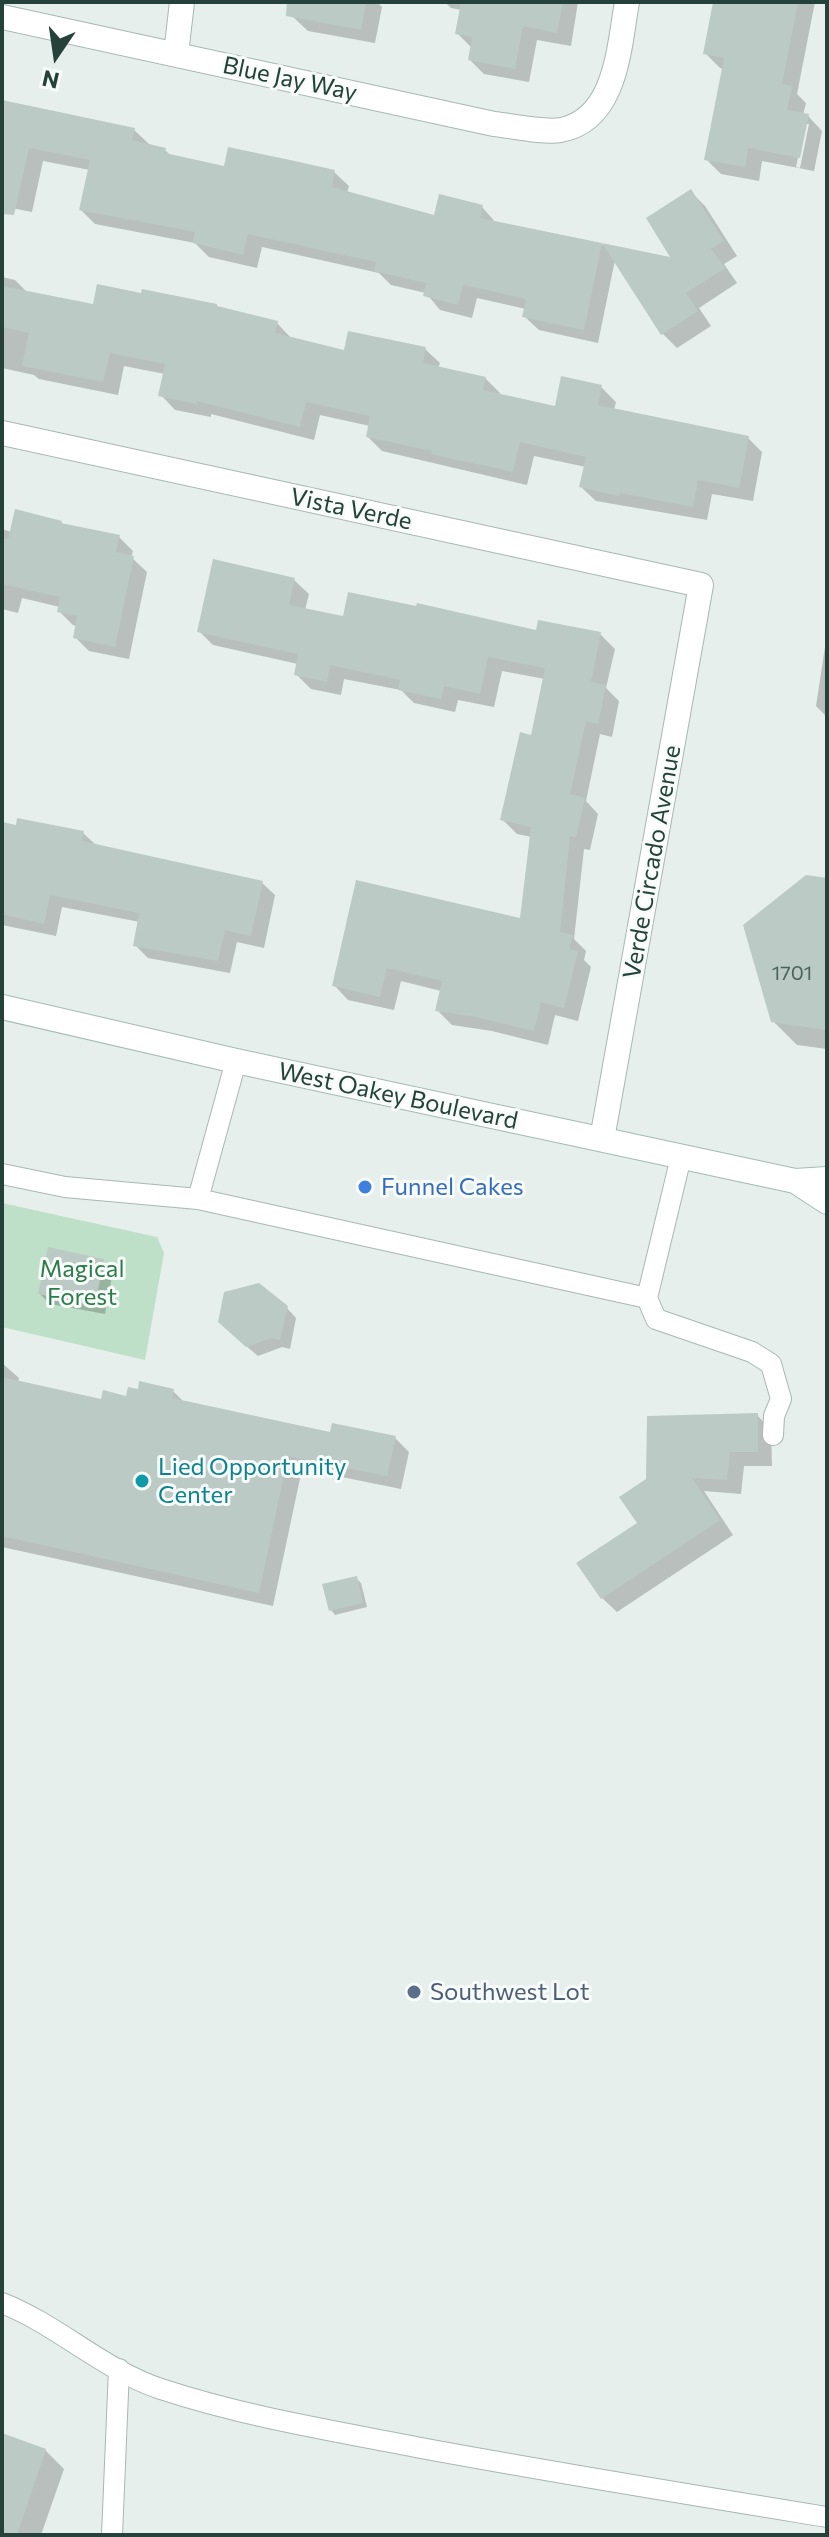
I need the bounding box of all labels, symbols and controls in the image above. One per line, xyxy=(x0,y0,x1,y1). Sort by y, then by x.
north arrow xyxy=(16,16,96,96)
street label: Blue Jay Way xyxy=(220,51,360,107)
text: N xyxy=(39,65,62,95)
street label: Vista Verde xyxy=(288,482,414,536)
street label: Verde Circado Avenue xyxy=(617,743,687,981)
house number: 1701 xyxy=(772,961,812,985)
street label: West Oakey Boulevard xyxy=(276,1057,520,1135)
place label: Funnel Cakes xyxy=(381,1173,524,1201)
marker: Funnel Cakes xyxy=(356,1178,374,1196)
park label: Magical Forest xyxy=(40,1255,124,1311)
place label: Lied Opportunity Center xyxy=(158,1453,346,1509)
marker: Lied Opportunity Center xyxy=(133,1472,151,1490)
place label: Southwest Lot xyxy=(430,1978,590,2006)
marker: Southwest Lot xyxy=(405,1983,423,2001)

